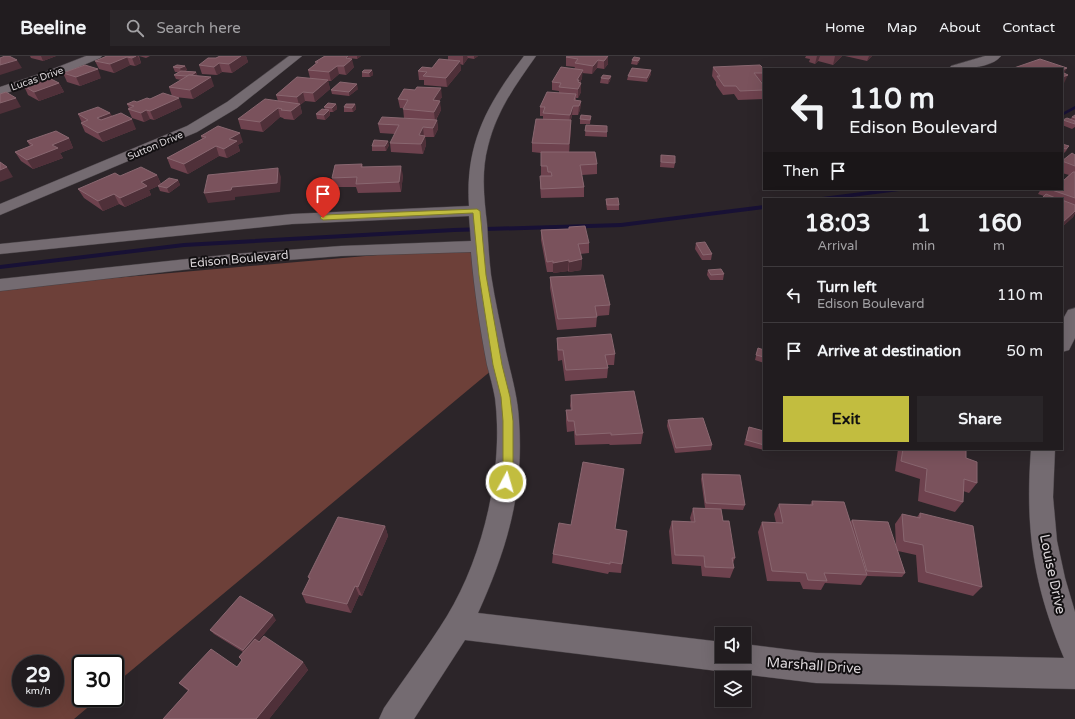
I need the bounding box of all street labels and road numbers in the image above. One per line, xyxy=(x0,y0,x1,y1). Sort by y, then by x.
street label: Lucas Drive xyxy=(9,64,66,94)
street label: Sutton Drive xyxy=(126,129,185,163)
street label: Edison Boulevard xyxy=(189,248,289,270)
street label: Louise Drive xyxy=(1036,533,1069,616)
street label: Marshall Drive xyxy=(766,654,862,677)

